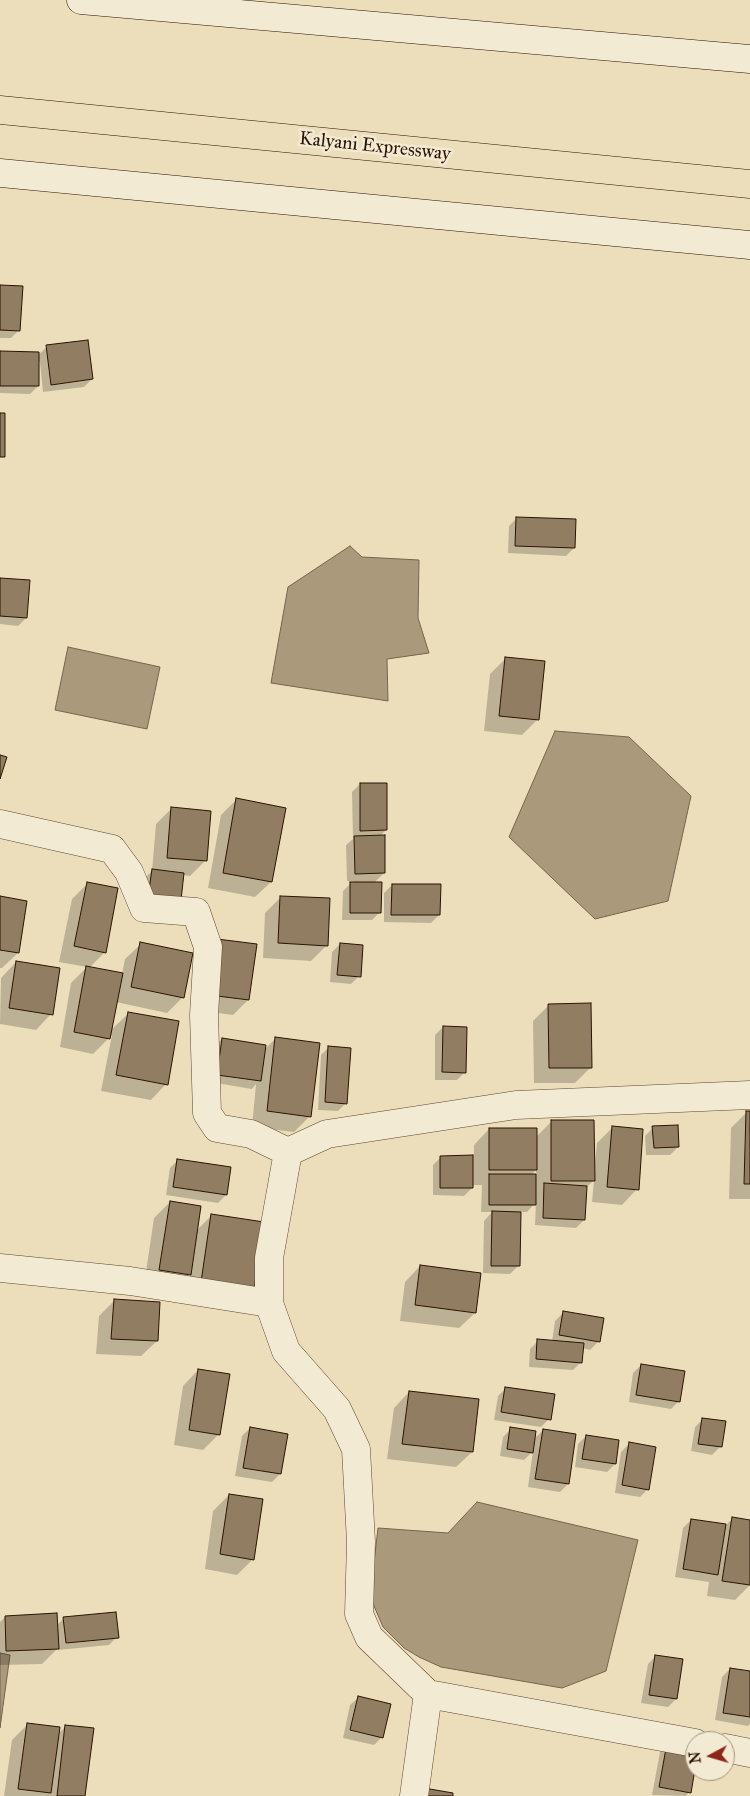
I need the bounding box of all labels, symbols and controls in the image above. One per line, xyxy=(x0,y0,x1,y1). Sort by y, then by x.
street label: Kalyani Expressway xyxy=(298,128,452,166)
north arrow xyxy=(685,1731,735,1781)
text: N xyxy=(687,1751,705,1764)

